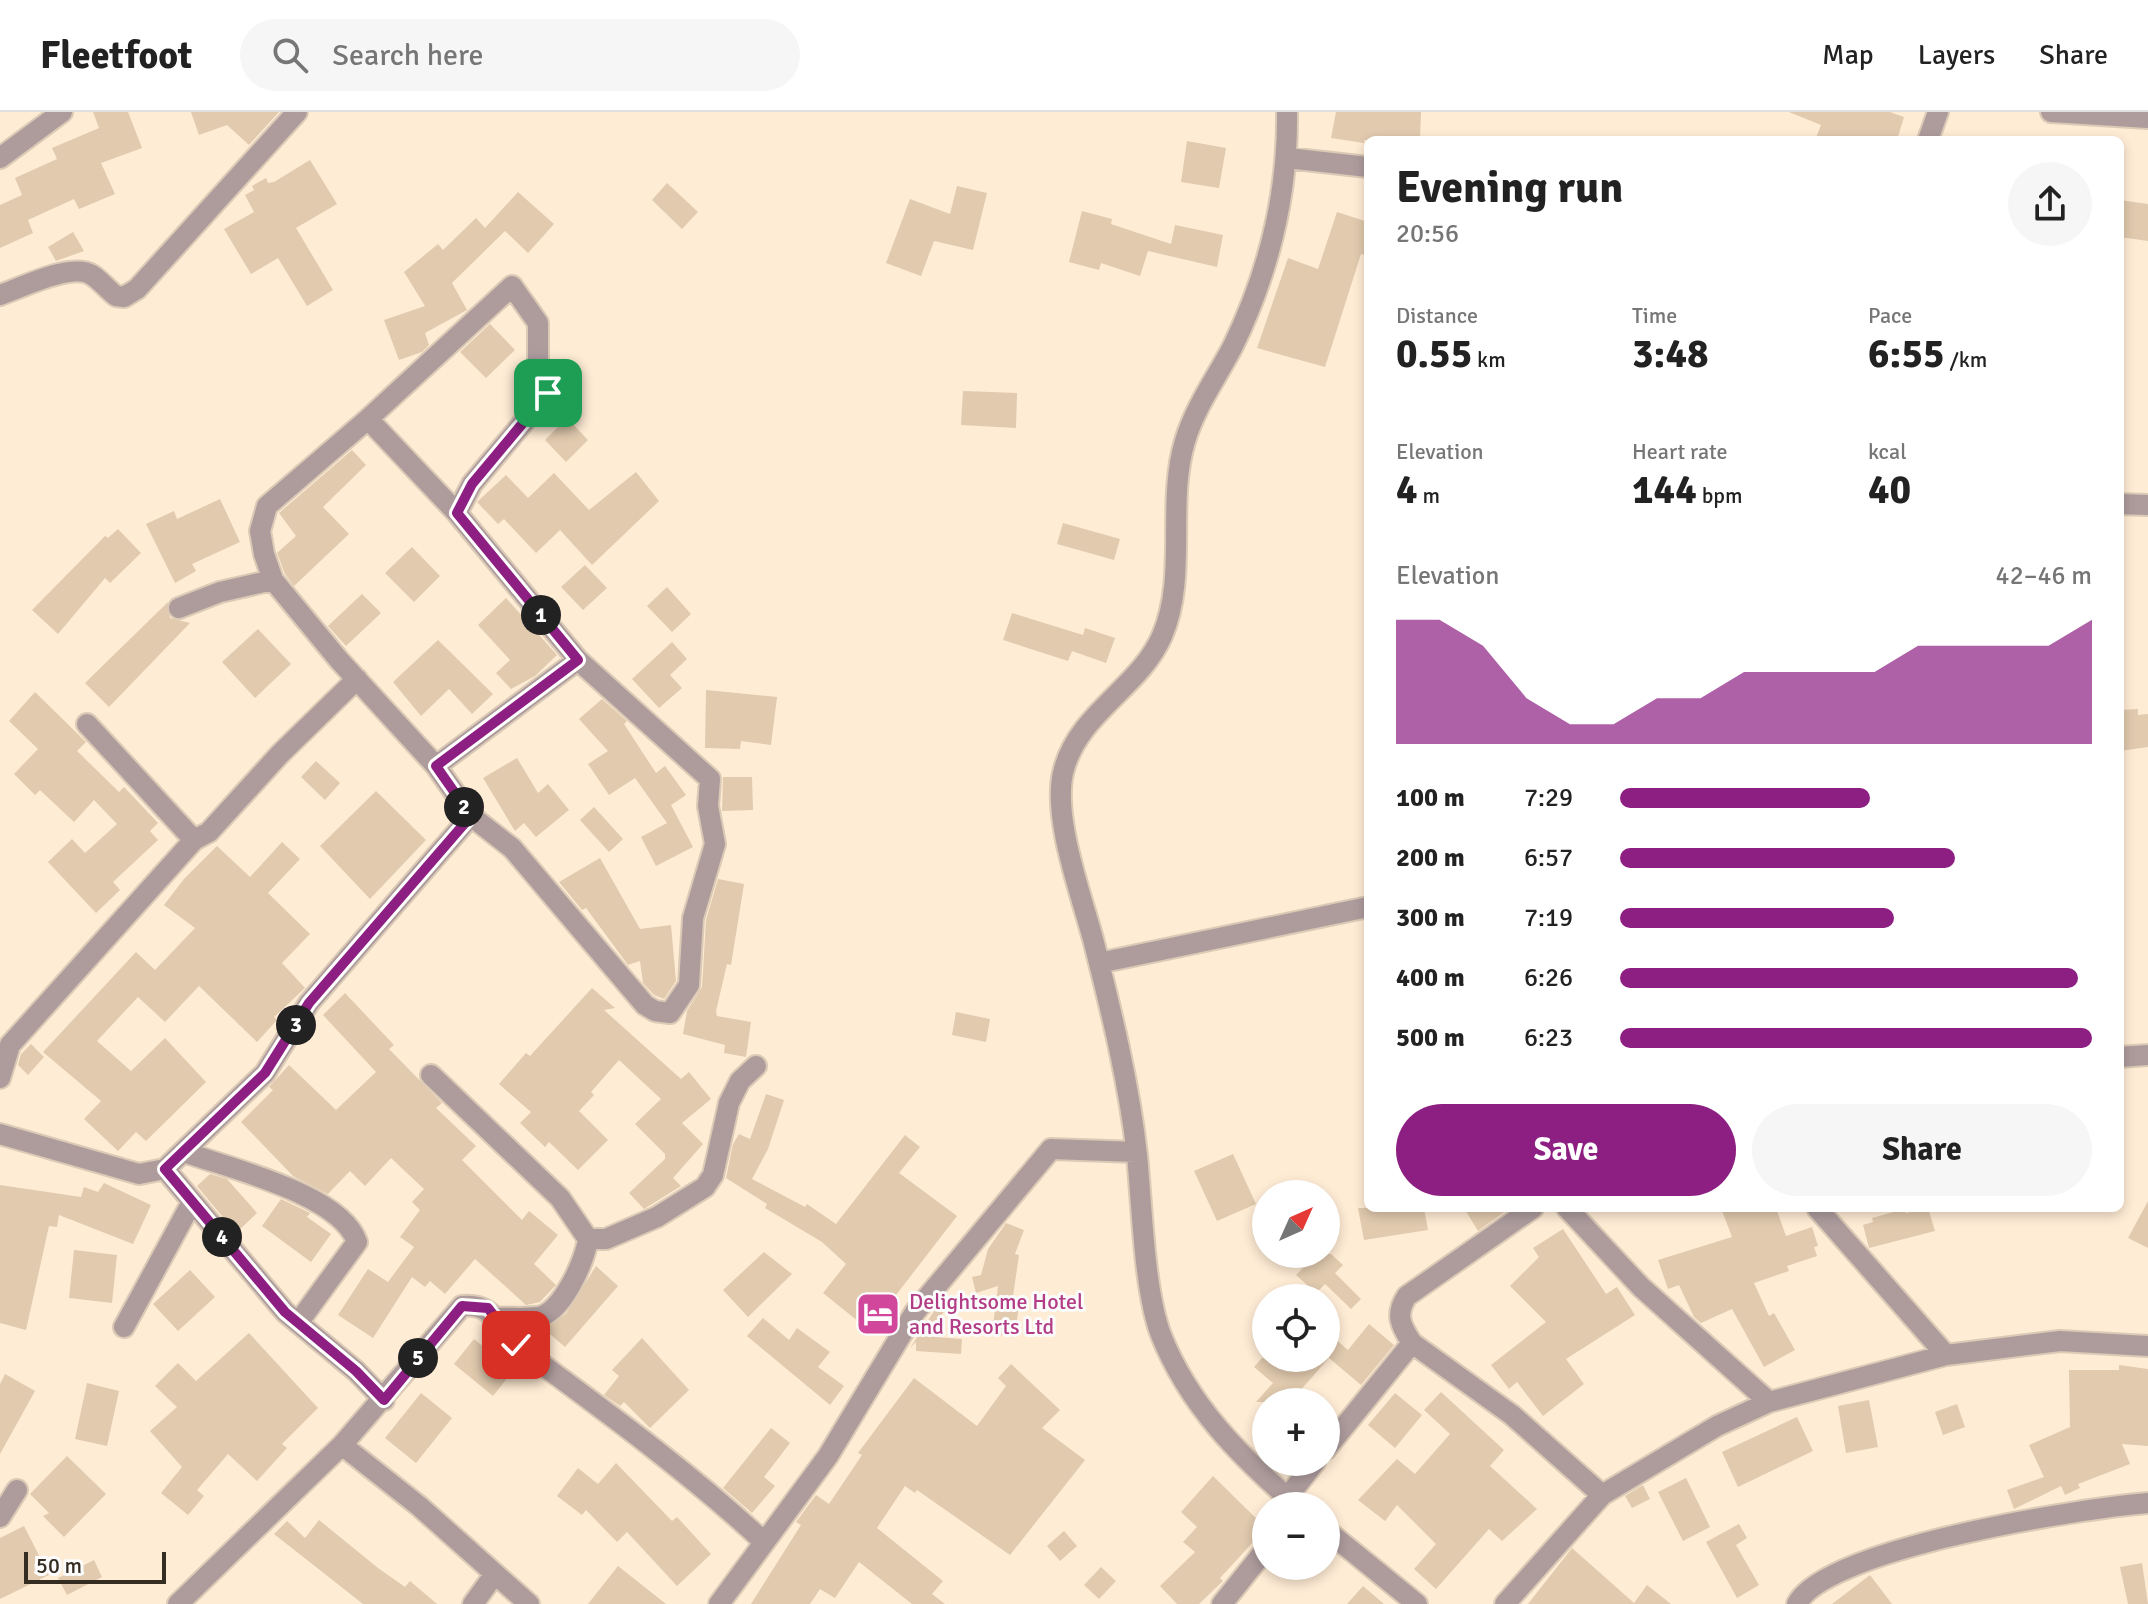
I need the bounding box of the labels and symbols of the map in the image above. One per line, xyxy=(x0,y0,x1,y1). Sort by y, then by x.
pin xyxy=(514,359,582,427)
pin: 1 xyxy=(521,595,561,635)
pin: 2 xyxy=(444,787,484,827)
pin: 3 xyxy=(276,1005,316,1045)
north arrow xyxy=(1252,1180,1340,1268)
pin: 4 xyxy=(202,1217,242,1257)
place label: Delightsome Hotel and Resorts Ltd xyxy=(909,1288,1083,1340)
hotel icon: Delightsome Hotel and Resorts Ltd xyxy=(854,1290,902,1338)
pin xyxy=(482,1311,550,1379)
pin: 5 xyxy=(398,1338,438,1378)
scale bar xyxy=(24,1548,166,1584)

